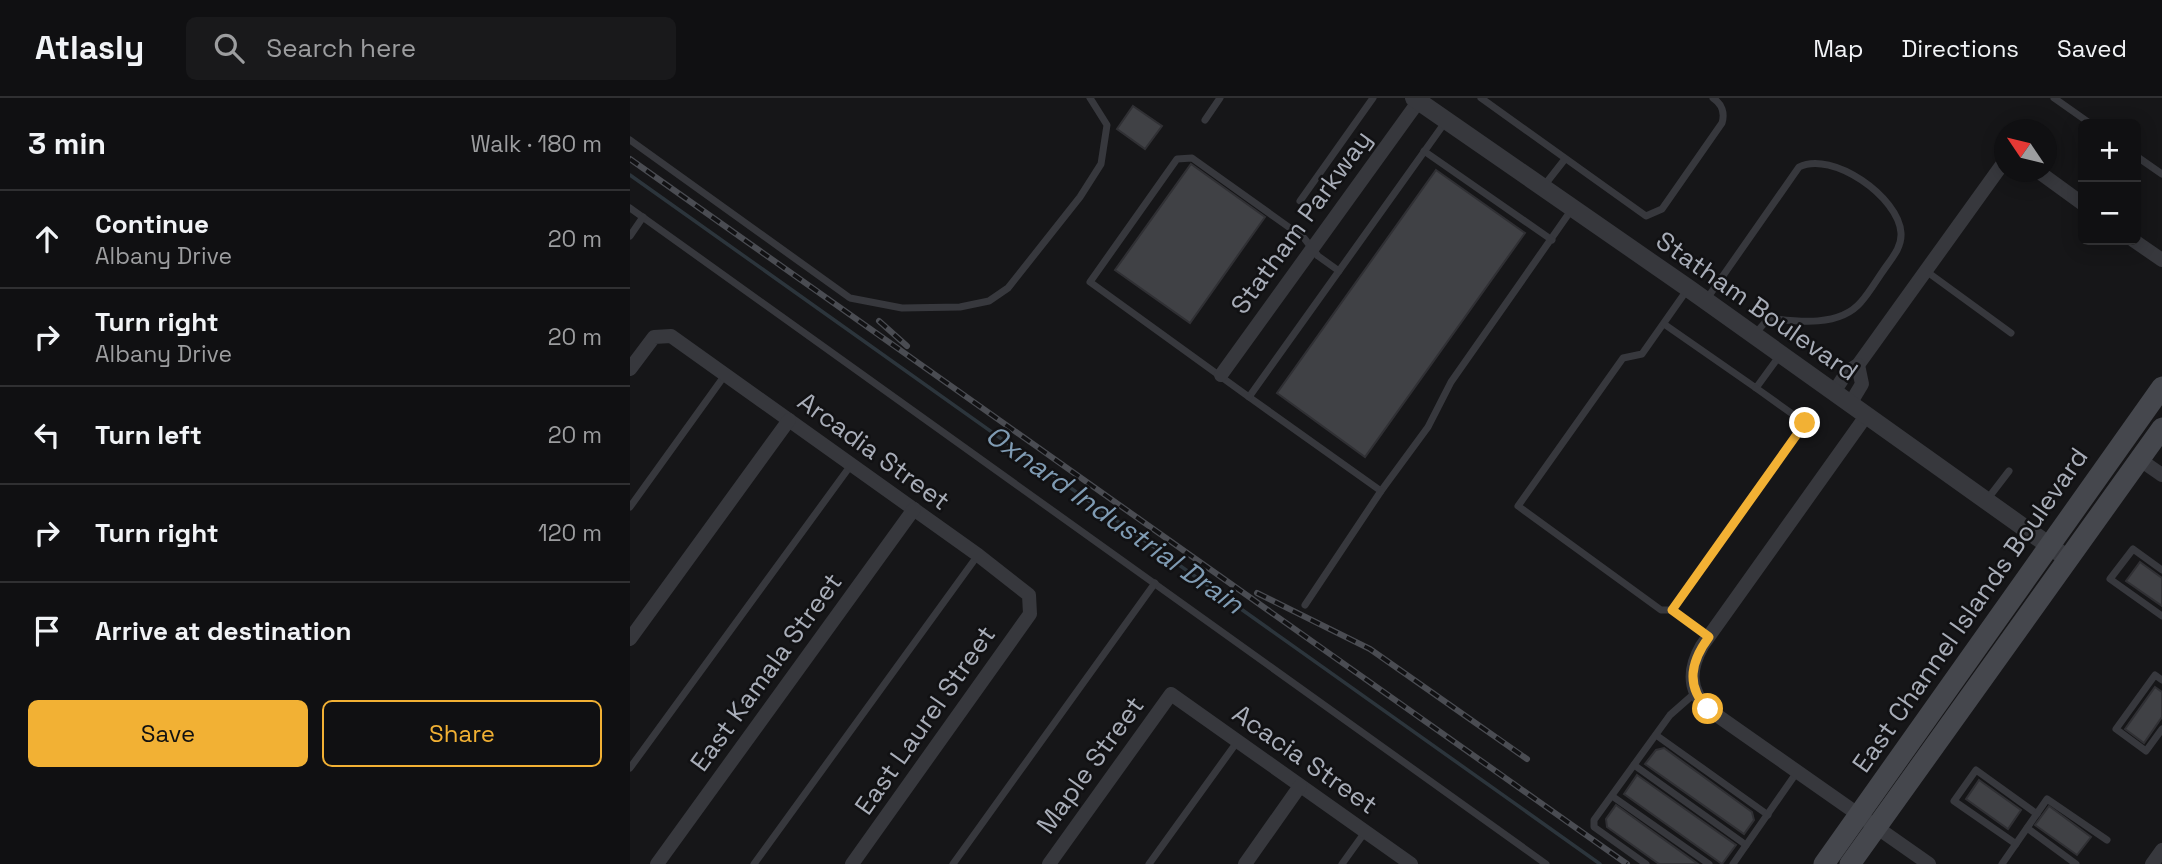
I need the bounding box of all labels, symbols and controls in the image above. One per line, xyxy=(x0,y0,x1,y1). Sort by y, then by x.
search box xyxy=(186,17,676,80)
text: Atlasly xyxy=(35,27,144,69)
icon: search xyxy=(210,29,248,67)
text: Search here xyxy=(266,31,416,65)
text: Map xyxy=(1813,33,1863,64)
text: Directions xyxy=(1901,33,2019,64)
text: Saved xyxy=(2057,33,2127,64)
north arrow xyxy=(1994,119,2057,182)
map controls xyxy=(2078,119,2141,245)
button: + xyxy=(2078,119,2141,182)
street label: Statham Parkway xyxy=(1223,123,1379,321)
text: 3 min xyxy=(28,124,106,163)
text: Walk · 180 m xyxy=(470,129,602,159)
button: − xyxy=(2078,182,2141,245)
text: Continue xyxy=(95,207,209,241)
icon: ahead xyxy=(28,220,66,258)
text: 20 m xyxy=(548,224,602,254)
street label: Statham Boulevard xyxy=(1649,224,1865,388)
text: Albany Drive xyxy=(95,241,232,271)
text: Turn right xyxy=(95,305,219,339)
icon: right xyxy=(28,318,66,356)
text: 20 m xyxy=(548,322,602,352)
text: Albany Drive xyxy=(95,339,232,369)
street label: Arcadia Street xyxy=(791,384,957,518)
route end xyxy=(1789,407,1820,438)
icon: left xyxy=(28,416,66,454)
water label: Oxnard Industrial Drain xyxy=(979,416,1252,622)
text: Turn left xyxy=(95,418,202,452)
text: 20 m xyxy=(548,420,602,450)
street label: East Channel Islands Boulevard xyxy=(1845,441,2095,779)
icon: right xyxy=(28,514,66,552)
text: Turn right xyxy=(95,516,219,550)
text: 120 m xyxy=(538,518,602,548)
street label: East Kamala Street xyxy=(683,566,849,778)
icon: arrive xyxy=(28,612,66,650)
text: Arrive at destination xyxy=(95,614,352,648)
street label: East Laurel Street xyxy=(847,619,1003,821)
street label: Maple Street xyxy=(1029,689,1151,841)
route start xyxy=(1692,693,1723,724)
street label: Acacia Street xyxy=(1226,696,1384,822)
button: Save xyxy=(28,700,308,767)
button: Share xyxy=(322,700,602,767)

